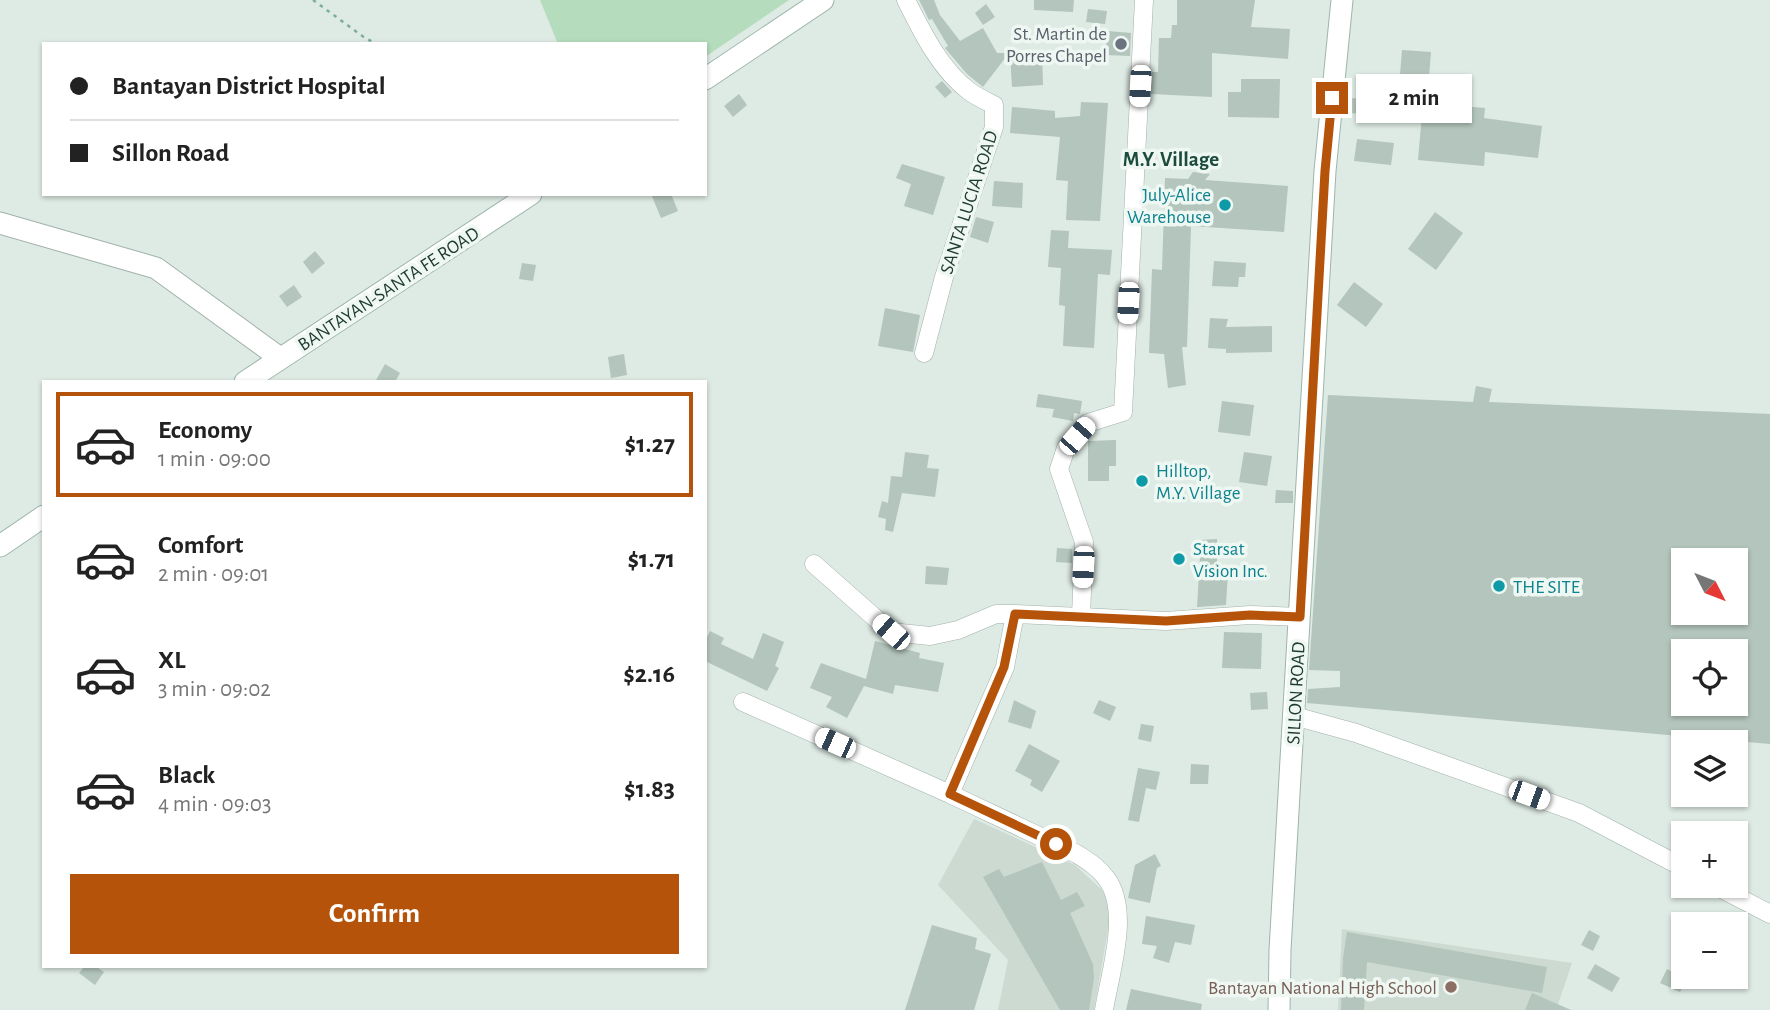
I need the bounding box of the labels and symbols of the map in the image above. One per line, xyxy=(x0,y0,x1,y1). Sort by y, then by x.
place label: St. Martin de Porres Chapel xyxy=(1006,25,1107,66)
marker: St. Martin de Porres Chapel xyxy=(1113,36,1129,52)
car xyxy=(1129,64,1152,108)
callout: 2 min xyxy=(1356,74,1472,122)
route end xyxy=(1316,82,1348,114)
street label: SANTA LUCIA ROAD xyxy=(937,128,1002,276)
district label: M.Y. Village xyxy=(1123,149,1219,170)
place label: July-Alice Warehouse xyxy=(1127,186,1211,227)
marker: July-Alice Warehouse xyxy=(1217,197,1233,213)
street label: BANTAYAN-SANTA FE ROAD xyxy=(295,224,483,355)
car xyxy=(1117,281,1140,325)
car xyxy=(1056,413,1099,459)
place label: Hilltop, M.Y. Village xyxy=(1156,462,1241,503)
marker: Hilltop, M.Y. Village xyxy=(1134,473,1150,489)
place label: Starsat Vision Inc. xyxy=(1193,540,1268,581)
car xyxy=(1072,545,1095,589)
north arrow xyxy=(1671,548,1748,625)
marker: Starsat Vision Inc. xyxy=(1171,551,1187,567)
marker: THE SITE xyxy=(1491,578,1507,594)
place label: THE SITE xyxy=(1513,578,1580,597)
car xyxy=(869,610,914,654)
street label: SILLON ROAD xyxy=(1284,641,1309,745)
car xyxy=(812,725,859,761)
car xyxy=(1506,778,1553,812)
route start xyxy=(1040,828,1072,860)
place label: Bantayan National High School xyxy=(1208,979,1437,998)
marker: Bantayan National High School xyxy=(1443,979,1459,995)

